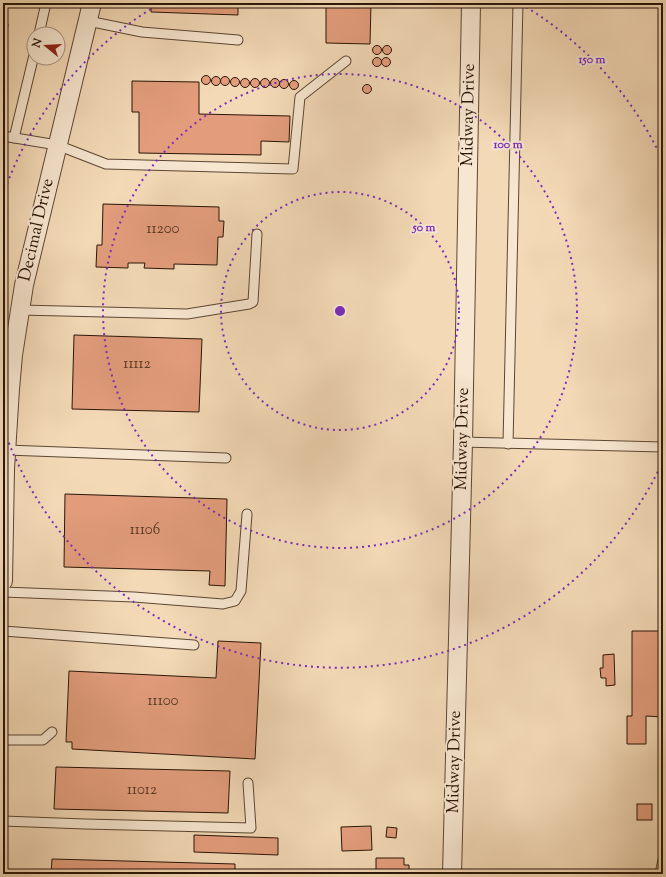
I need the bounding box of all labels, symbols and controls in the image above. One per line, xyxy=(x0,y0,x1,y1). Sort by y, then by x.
north arrow xyxy=(26,26,66,66)
text: N xyxy=(28,36,46,51)
text: 150 m xyxy=(577,51,606,69)
street label: Midway Drive xyxy=(456,63,482,167)
text: 100 m xyxy=(492,136,523,154)
street label: Decimal Drive xyxy=(13,176,61,284)
house number: 11200 xyxy=(146,219,180,240)
text: 50 m xyxy=(412,219,436,237)
centre of rings xyxy=(333,304,347,318)
house number: 11112 xyxy=(123,354,151,375)
street label: Midway Drive xyxy=(450,387,476,491)
house number: 11106 xyxy=(130,520,160,541)
house number: 11100 xyxy=(147,691,179,712)
street label: Midway Drive xyxy=(442,710,468,814)
house number: 11012 xyxy=(127,780,157,801)

